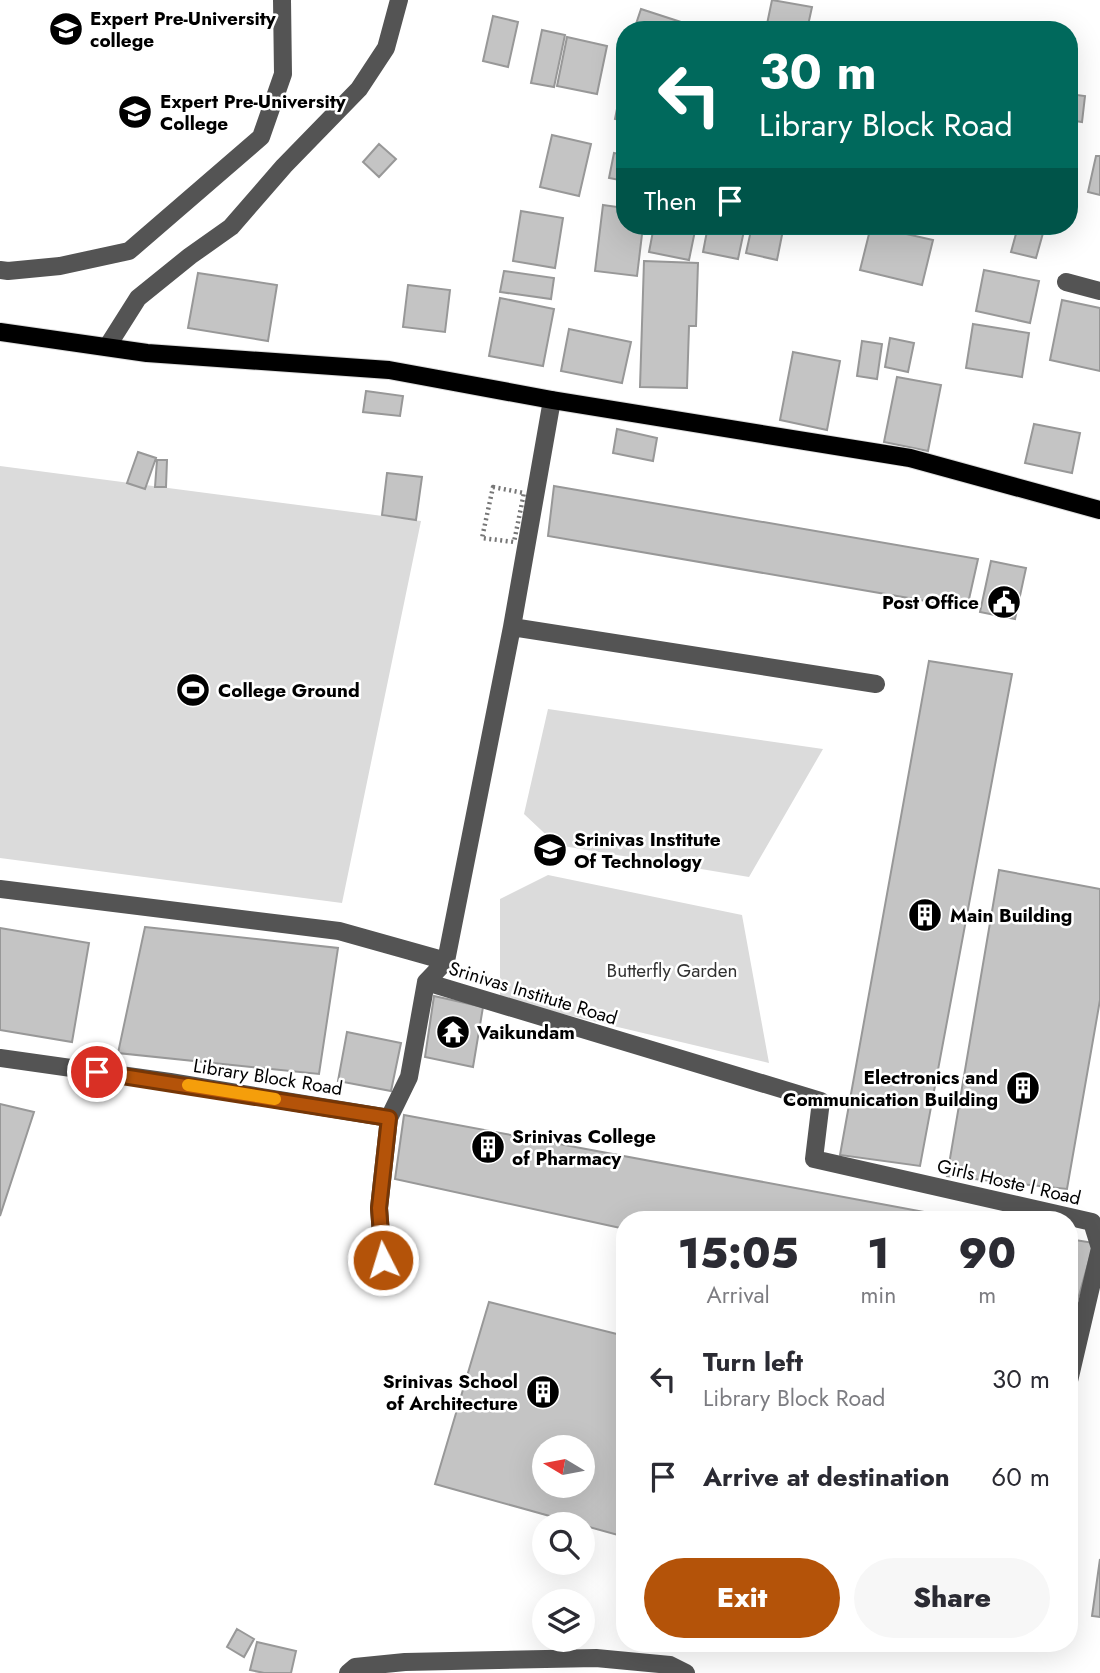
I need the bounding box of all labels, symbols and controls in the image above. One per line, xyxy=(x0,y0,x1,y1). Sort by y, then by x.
place label: Expert Pre-University college xyxy=(90,5,277,54)
school or university icon: Expert Pre-University college xyxy=(47,10,85,48)
text: 30 m xyxy=(759,37,877,107)
icon: left xyxy=(644,49,735,140)
place label: Expert Pre-University College xyxy=(160,88,347,137)
school or university icon: Expert Pre-University College xyxy=(116,93,154,131)
text: Library Block Road xyxy=(759,102,1013,148)
text: Then xyxy=(644,182,697,220)
icon: arrive xyxy=(711,182,749,220)
public building icon: Post Office xyxy=(985,583,1023,621)
place label: Post Office xyxy=(882,589,979,616)
sports icon: College Ground xyxy=(174,671,212,709)
place label: College Ground xyxy=(218,677,360,704)
place label: Srinivas Institute Of Technology xyxy=(574,826,721,875)
school or university icon: Srinivas Institute Of Technology xyxy=(531,831,569,869)
building icon: Main Building xyxy=(906,896,944,934)
place label: Main Building xyxy=(950,902,1072,929)
street label: Srinivas Institute Road xyxy=(445,955,621,1031)
park label: Butterfly Garden xyxy=(607,957,737,984)
temple icon: Vaikundam xyxy=(434,1013,472,1051)
place label: Vaikundam xyxy=(476,1019,575,1046)
pin xyxy=(67,1042,127,1102)
street label: Library Block Road xyxy=(192,1052,344,1102)
icon: arrive xyxy=(78,1053,116,1091)
place label: Electronics and Communication Building xyxy=(783,1064,998,1113)
building icon: Electronics and Communication Building xyxy=(1004,1069,1042,1107)
place label: Srinivas College of Pharmacy xyxy=(512,1123,656,1172)
building icon: Srinivas College of Pharmacy xyxy=(469,1128,507,1166)
street label: Girls Hoste l Road xyxy=(935,1152,1083,1212)
position arrow xyxy=(346,1223,420,1297)
text: 15:05 xyxy=(678,1223,799,1284)
text: 1 xyxy=(867,1223,889,1284)
text: 90 xyxy=(958,1223,1016,1284)
text: Arrival xyxy=(707,1278,770,1312)
text: min xyxy=(860,1278,896,1312)
text: m xyxy=(978,1278,996,1312)
text: Turn left xyxy=(703,1343,803,1381)
icon: left xyxy=(644,1360,682,1398)
text: 30 m xyxy=(992,1360,1050,1398)
place label: Srinivas School of Architecture xyxy=(383,1368,518,1417)
building icon: Srinivas School of Architecture xyxy=(524,1373,562,1411)
text: Library Block Road xyxy=(703,1381,885,1415)
north arrow xyxy=(532,1435,595,1498)
map controls xyxy=(532,1435,595,1652)
icon: arrive xyxy=(644,1458,682,1496)
text: Arrive at destination xyxy=(703,1458,950,1496)
text: 60 m xyxy=(991,1458,1050,1496)
button: search xyxy=(532,1512,595,1575)
button: Exit xyxy=(644,1558,840,1638)
button: Share xyxy=(854,1558,1050,1638)
button: layers xyxy=(532,1589,595,1652)

